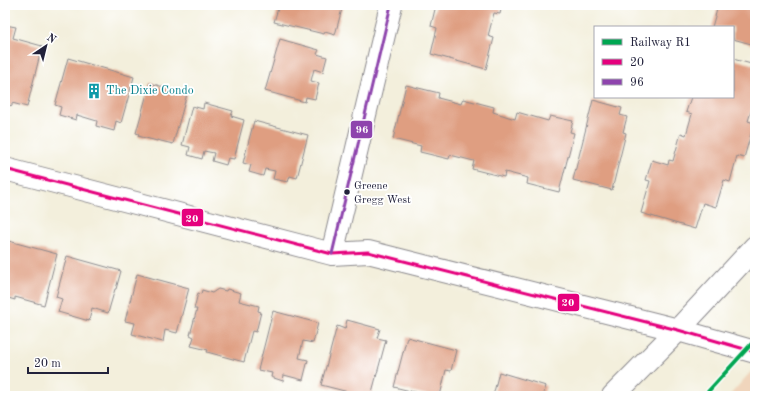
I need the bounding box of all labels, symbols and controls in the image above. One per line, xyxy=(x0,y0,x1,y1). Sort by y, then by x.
north arrow xyxy=(26,26,66,66)
legend xyxy=(594,26,734,98)
text: N xyxy=(44,32,58,46)
text: Railway R1 xyxy=(630,37,691,49)
text: 20 xyxy=(630,57,644,69)
text: 96 xyxy=(630,77,644,89)
building icon: The Dixie Condo xyxy=(85,82,103,100)
place label: The Dixie Condo xyxy=(106,85,194,97)
line badge: 96 xyxy=(350,120,373,139)
text: 96 xyxy=(356,125,368,136)
place label: Greene Gregg West xyxy=(354,181,411,206)
marker: Greene Gregg West xyxy=(342,187,352,197)
line badge: 20 xyxy=(181,208,204,227)
text: 20 xyxy=(186,214,198,225)
line badge: 20 xyxy=(557,293,580,312)
text: 20 xyxy=(562,298,574,309)
scale bar xyxy=(28,349,108,375)
text: 20 m xyxy=(34,358,61,370)

